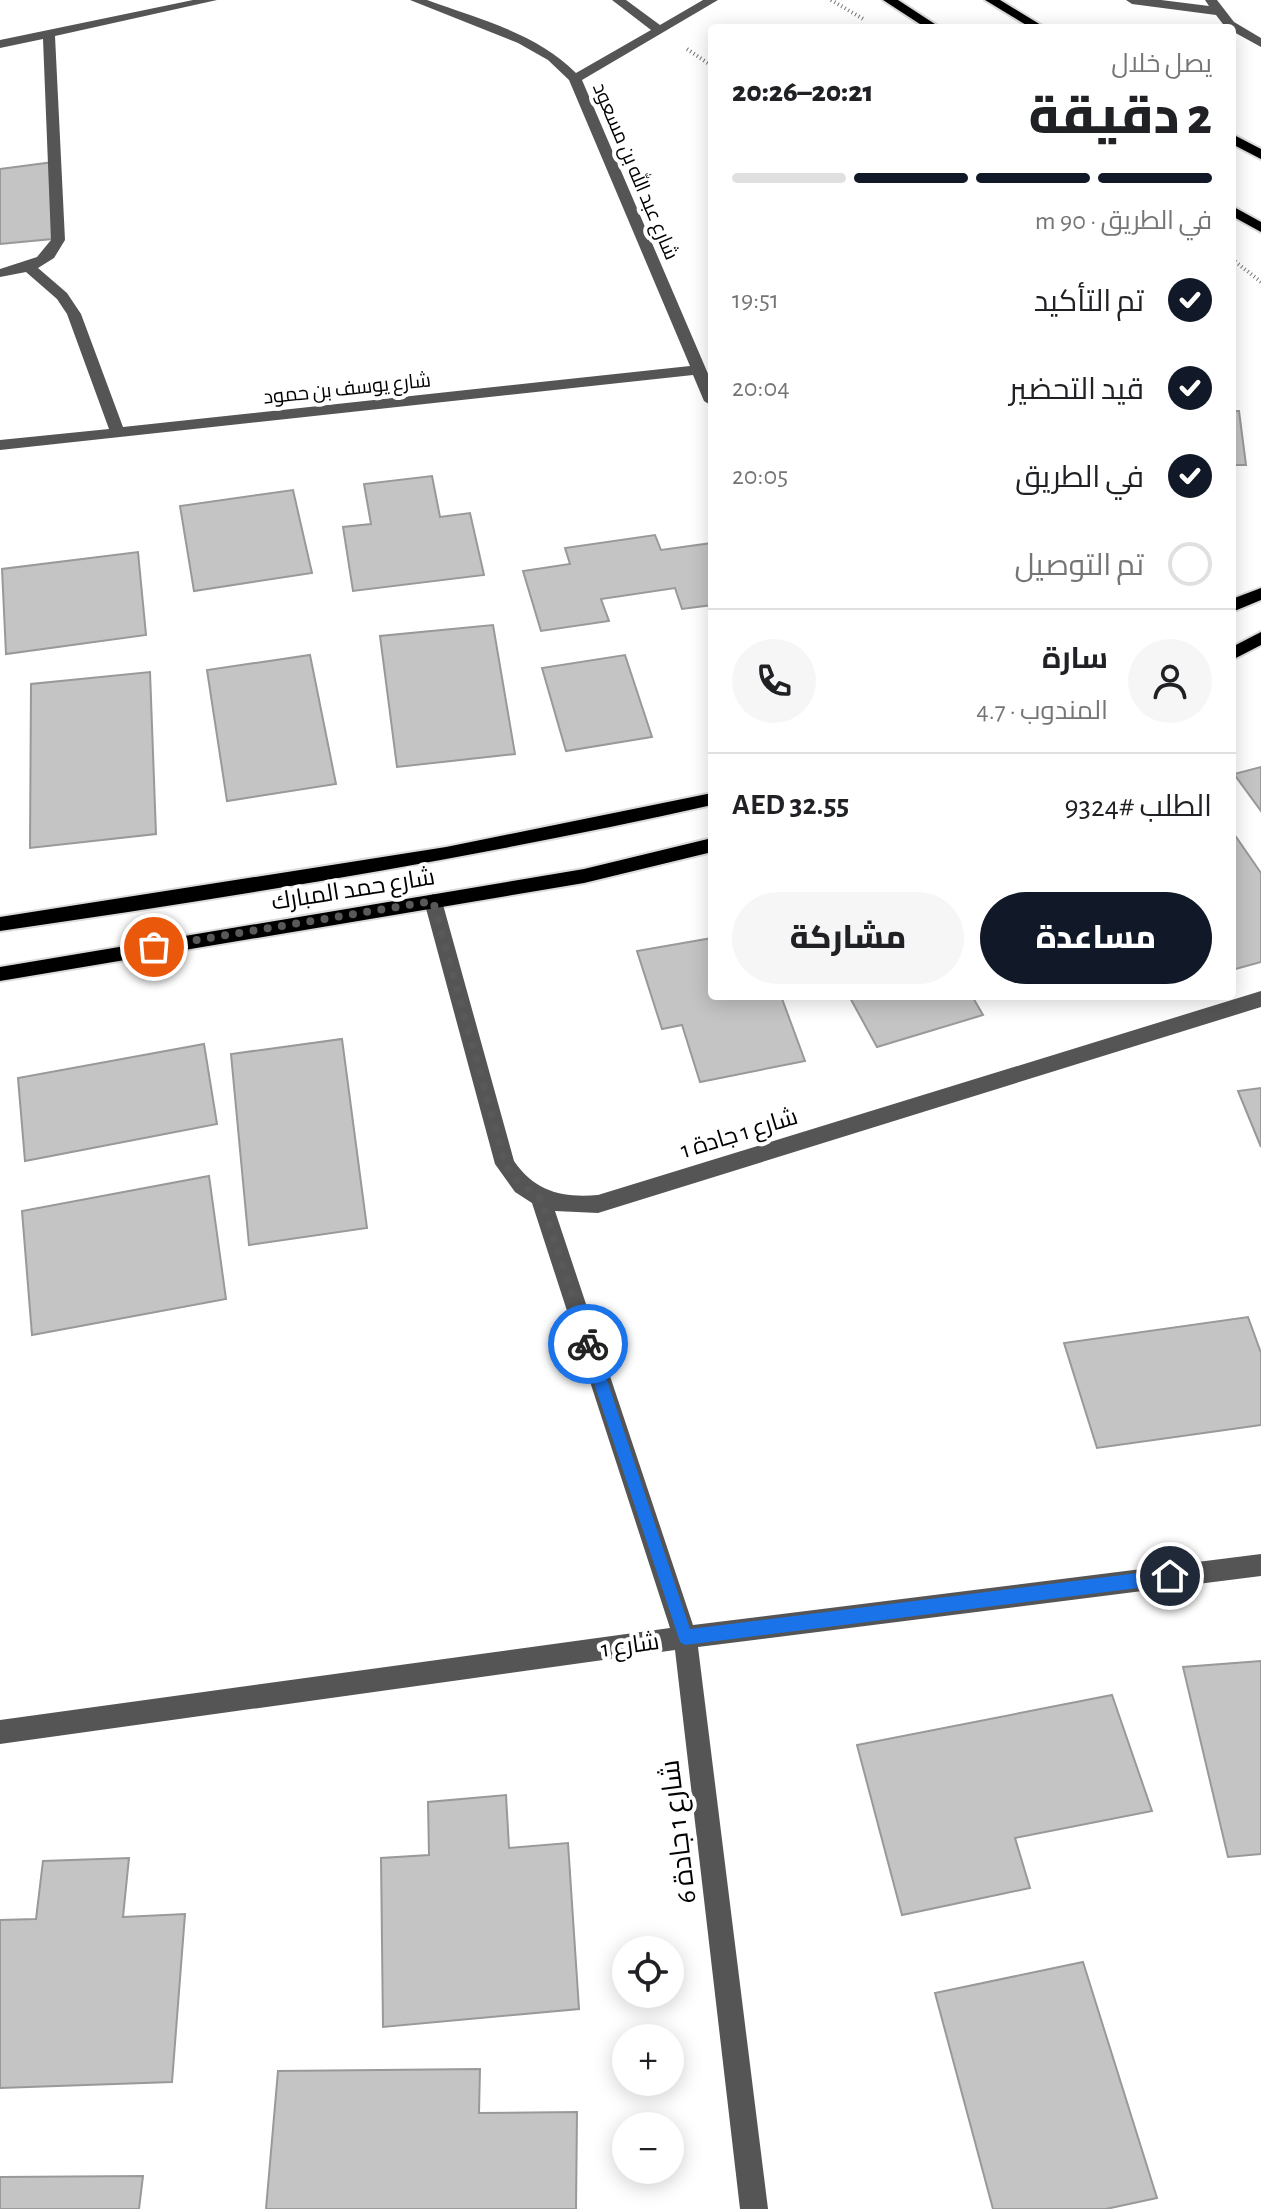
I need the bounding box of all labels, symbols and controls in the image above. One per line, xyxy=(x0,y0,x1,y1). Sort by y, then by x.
text: يصل خلال xyxy=(1111,51,1212,77)
text: 20:21–20:26 xyxy=(732,77,874,107)
street label: شارع عبد الله بن مسعود xyxy=(586,78,685,264)
text: 2 دقيقة xyxy=(1029,91,1212,143)
text: في الطريق · 90 m xyxy=(1035,208,1212,234)
icon: check xyxy=(1168,278,1212,322)
text: 19:51 xyxy=(732,287,779,313)
text: تم التأكيد xyxy=(1034,287,1144,317)
icon: check xyxy=(1168,366,1212,410)
street label: شارع يوسف بن حمود xyxy=(262,370,432,411)
text: 20:04 xyxy=(732,375,790,401)
text: قيد التحضير xyxy=(1009,375,1144,405)
icon: check xyxy=(1168,454,1212,498)
text: 20:05 xyxy=(732,463,788,489)
text: في الطريق xyxy=(1015,463,1144,493)
text: تم التوصيل xyxy=(1014,551,1144,581)
button: phone xyxy=(732,639,816,723)
button: person xyxy=(1128,639,1212,723)
text: سارة xyxy=(1042,644,1108,674)
text: المندوب · 4.7 xyxy=(976,698,1108,724)
text: AED 32.55 xyxy=(732,790,849,820)
text: الطلب #9324 xyxy=(1065,792,1212,822)
street label: شارع حمد المبارك xyxy=(269,864,437,918)
button: مشاركة xyxy=(732,892,964,984)
button: مساعدة xyxy=(980,892,1212,984)
pin xyxy=(120,913,188,981)
icon: bag xyxy=(132,925,176,969)
street label: شارع 1 جادة 1 xyxy=(678,1104,801,1166)
courier xyxy=(548,1304,628,1384)
icon: bike xyxy=(566,1322,610,1366)
pin xyxy=(1136,1542,1204,1610)
icon: home xyxy=(1148,1554,1192,1598)
street label: شارع 1 xyxy=(599,1629,661,1665)
street label: شارع 1 جادة 6 xyxy=(655,1758,705,1905)
map controls xyxy=(612,1936,684,2184)
button: locate xyxy=(612,1936,684,2008)
button: + xyxy=(612,2024,684,2096)
button: − xyxy=(612,2112,684,2184)

